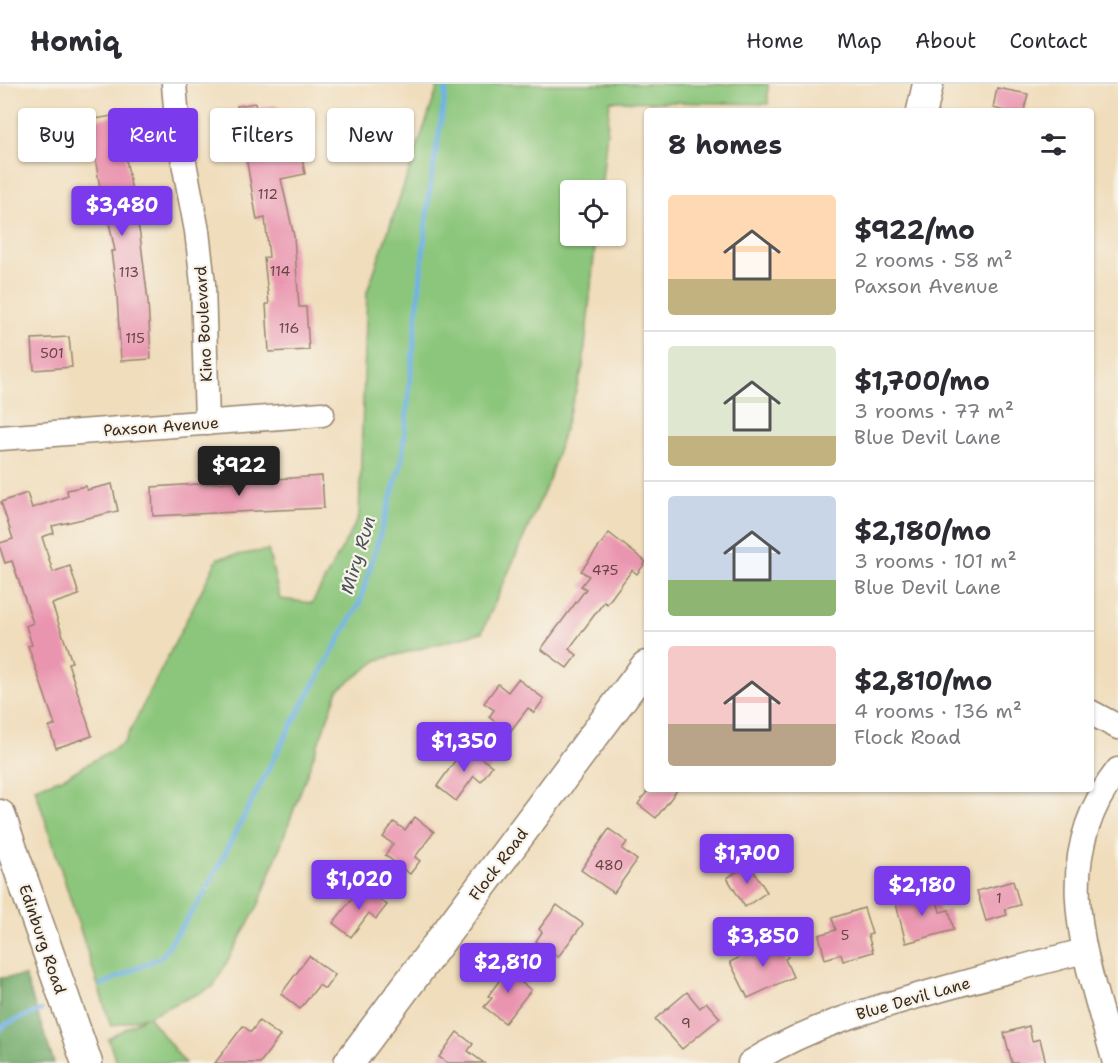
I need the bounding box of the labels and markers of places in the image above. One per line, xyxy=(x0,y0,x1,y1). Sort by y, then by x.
pin: $3,480 xyxy=(73,186,171,237)
pin: $922 xyxy=(203,446,275,497)
pin: $1,350 xyxy=(415,722,513,773)
pin: $1,700 xyxy=(698,834,796,885)
pin: $1,020 xyxy=(310,860,408,911)
pin: $2,180 xyxy=(873,866,971,917)
pin: $3,850 xyxy=(714,917,812,968)
pin: $2,810 xyxy=(459,943,557,994)

